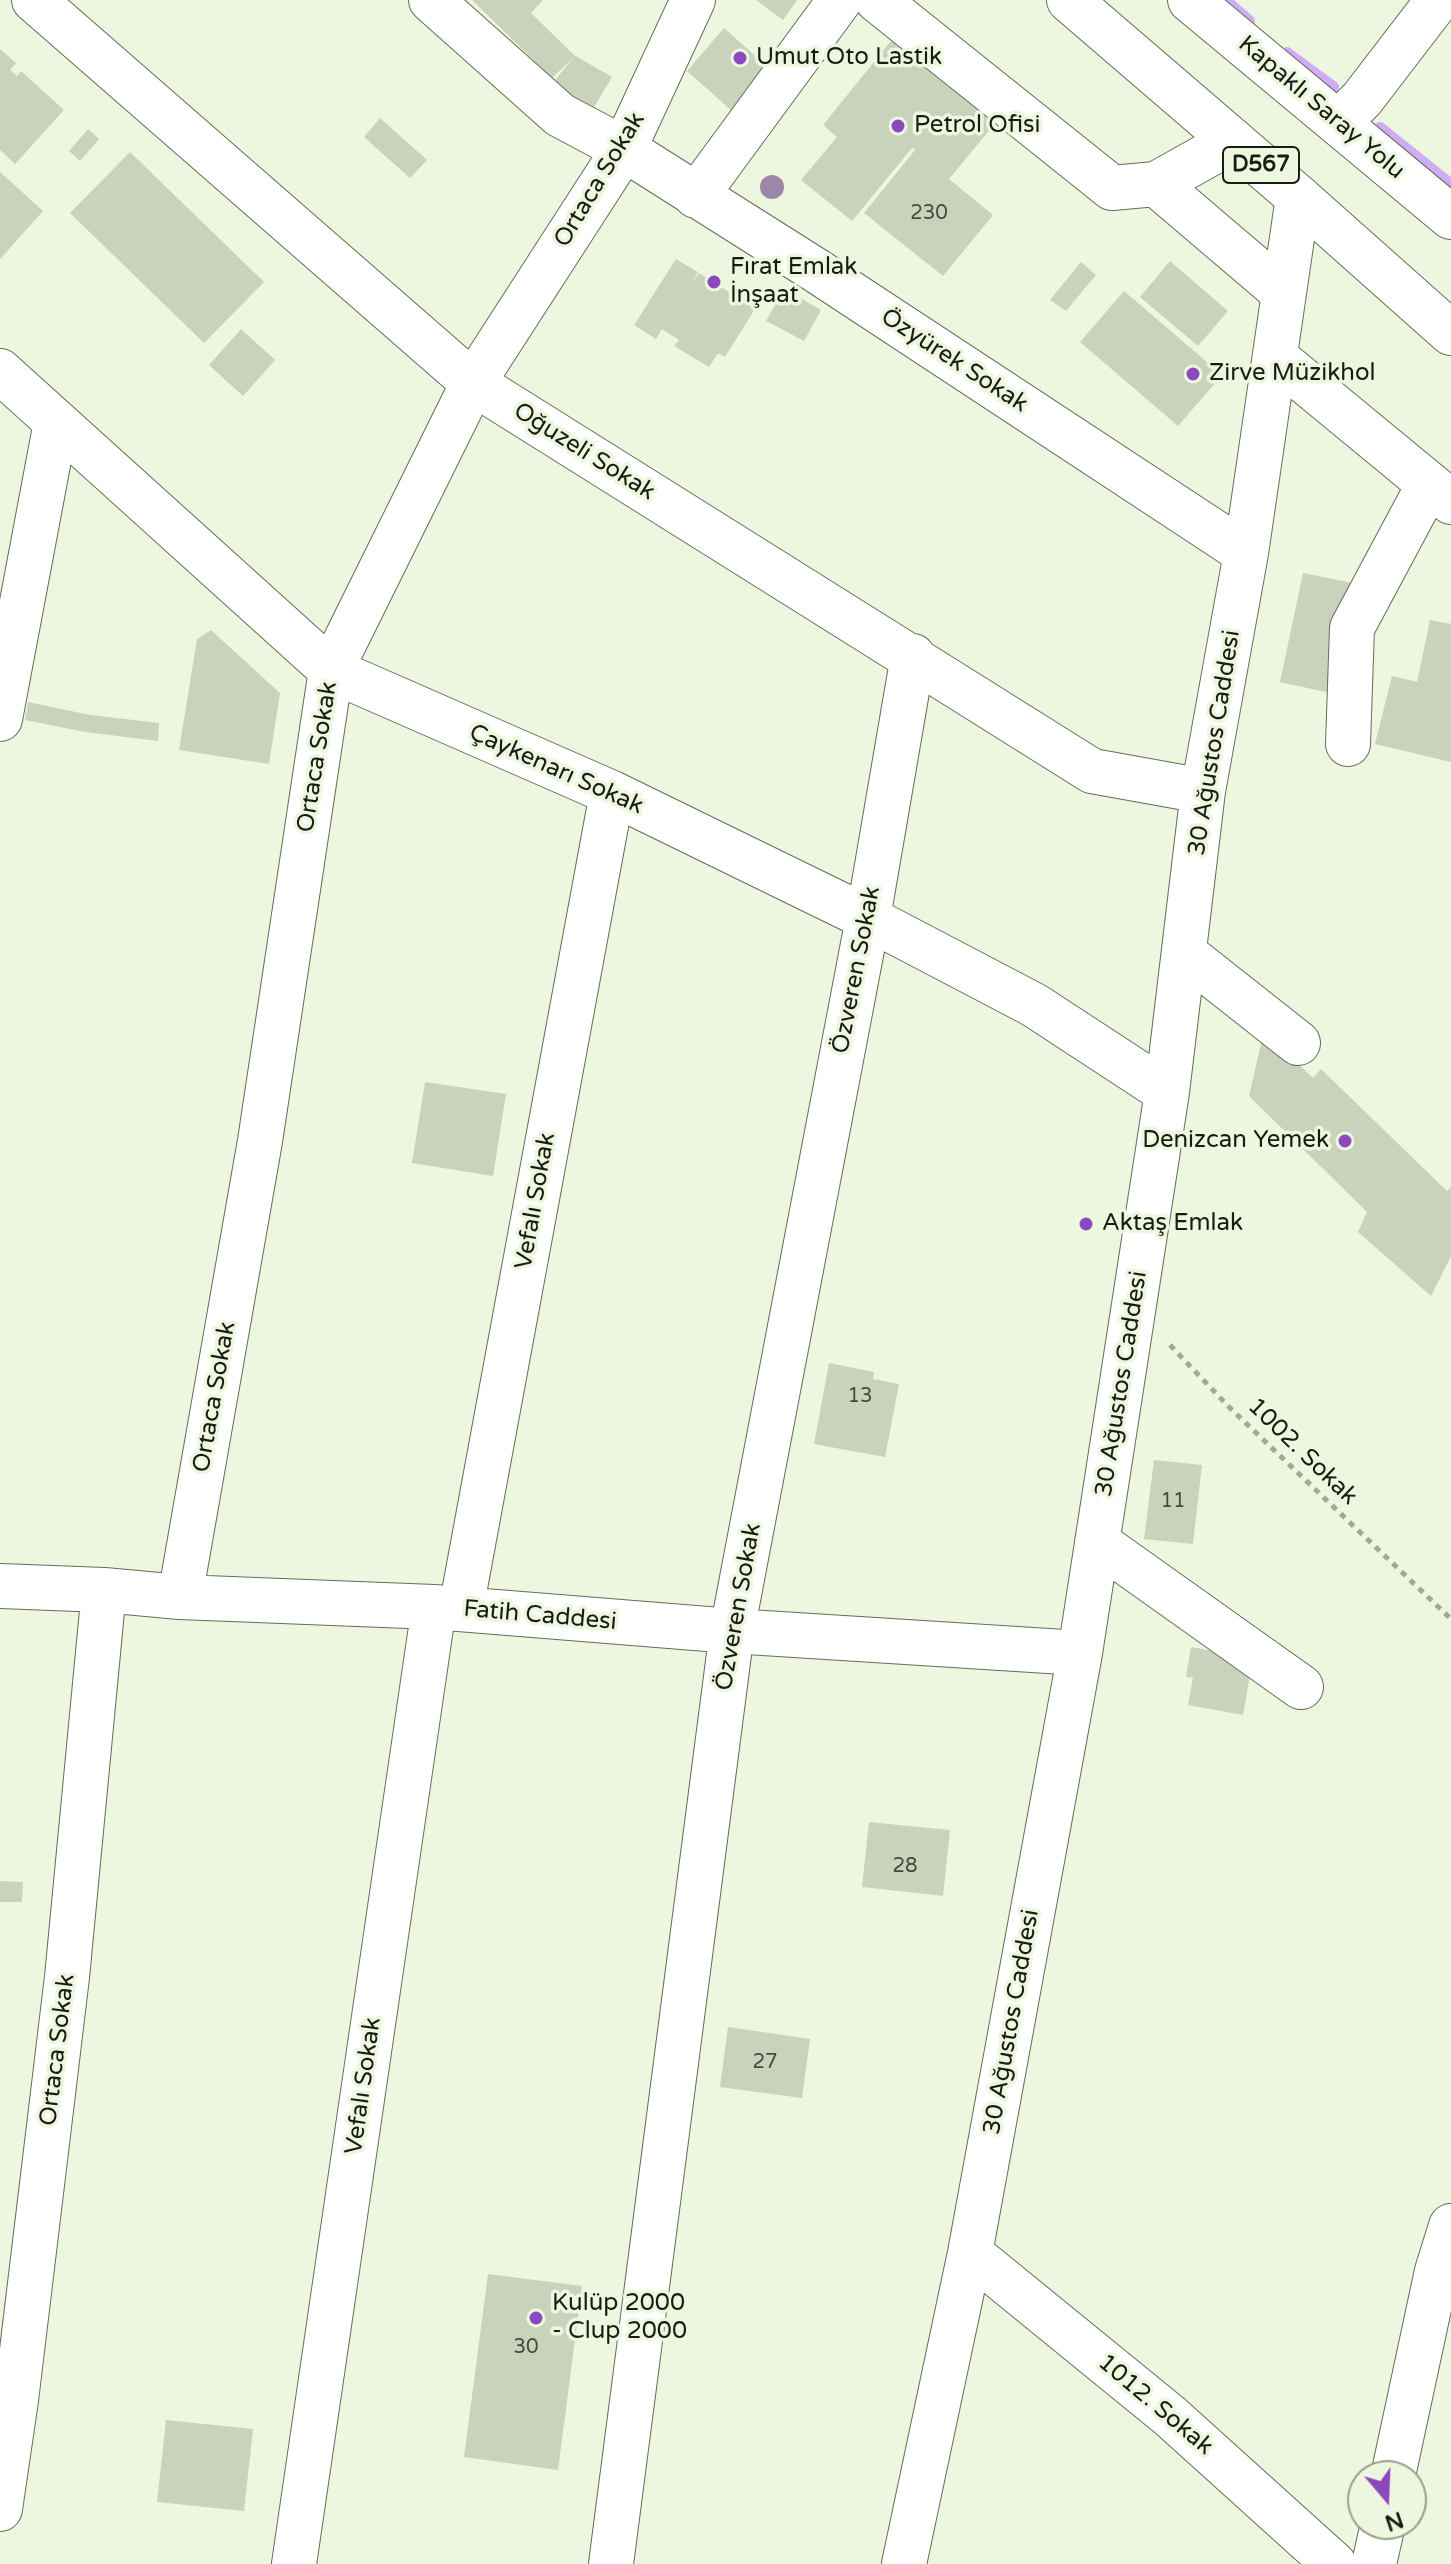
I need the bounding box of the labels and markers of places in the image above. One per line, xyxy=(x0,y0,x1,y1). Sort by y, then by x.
place label: Umut Oto Lastik xyxy=(756,44,942,72)
marker: Umut Oto Lastik xyxy=(731,49,749,67)
place label: Petrol Ofisi xyxy=(914,112,1040,140)
marker: Petrol Ofisi xyxy=(889,117,907,135)
place label: Fırat Emlak İnşaat xyxy=(730,254,857,310)
marker: Fırat Emlak İnşaat xyxy=(705,273,723,291)
place label: Zirve Müzikhol xyxy=(1209,360,1376,388)
marker: Zirve Müzikhol xyxy=(1184,365,1202,383)
place label: Denizcan Yemek xyxy=(1142,1127,1329,1155)
marker: Denizcan Yemek xyxy=(1336,1132,1354,1150)
place label: Aktaş Emlak xyxy=(1102,1210,1243,1238)
marker: Aktaş Emlak xyxy=(1077,1215,1095,1233)
place label: Kulüp 2000 - Clup 2000 xyxy=(552,2290,687,2346)
marker: Kulüp 2000 - Clup 2000 xyxy=(527,2309,545,2327)

